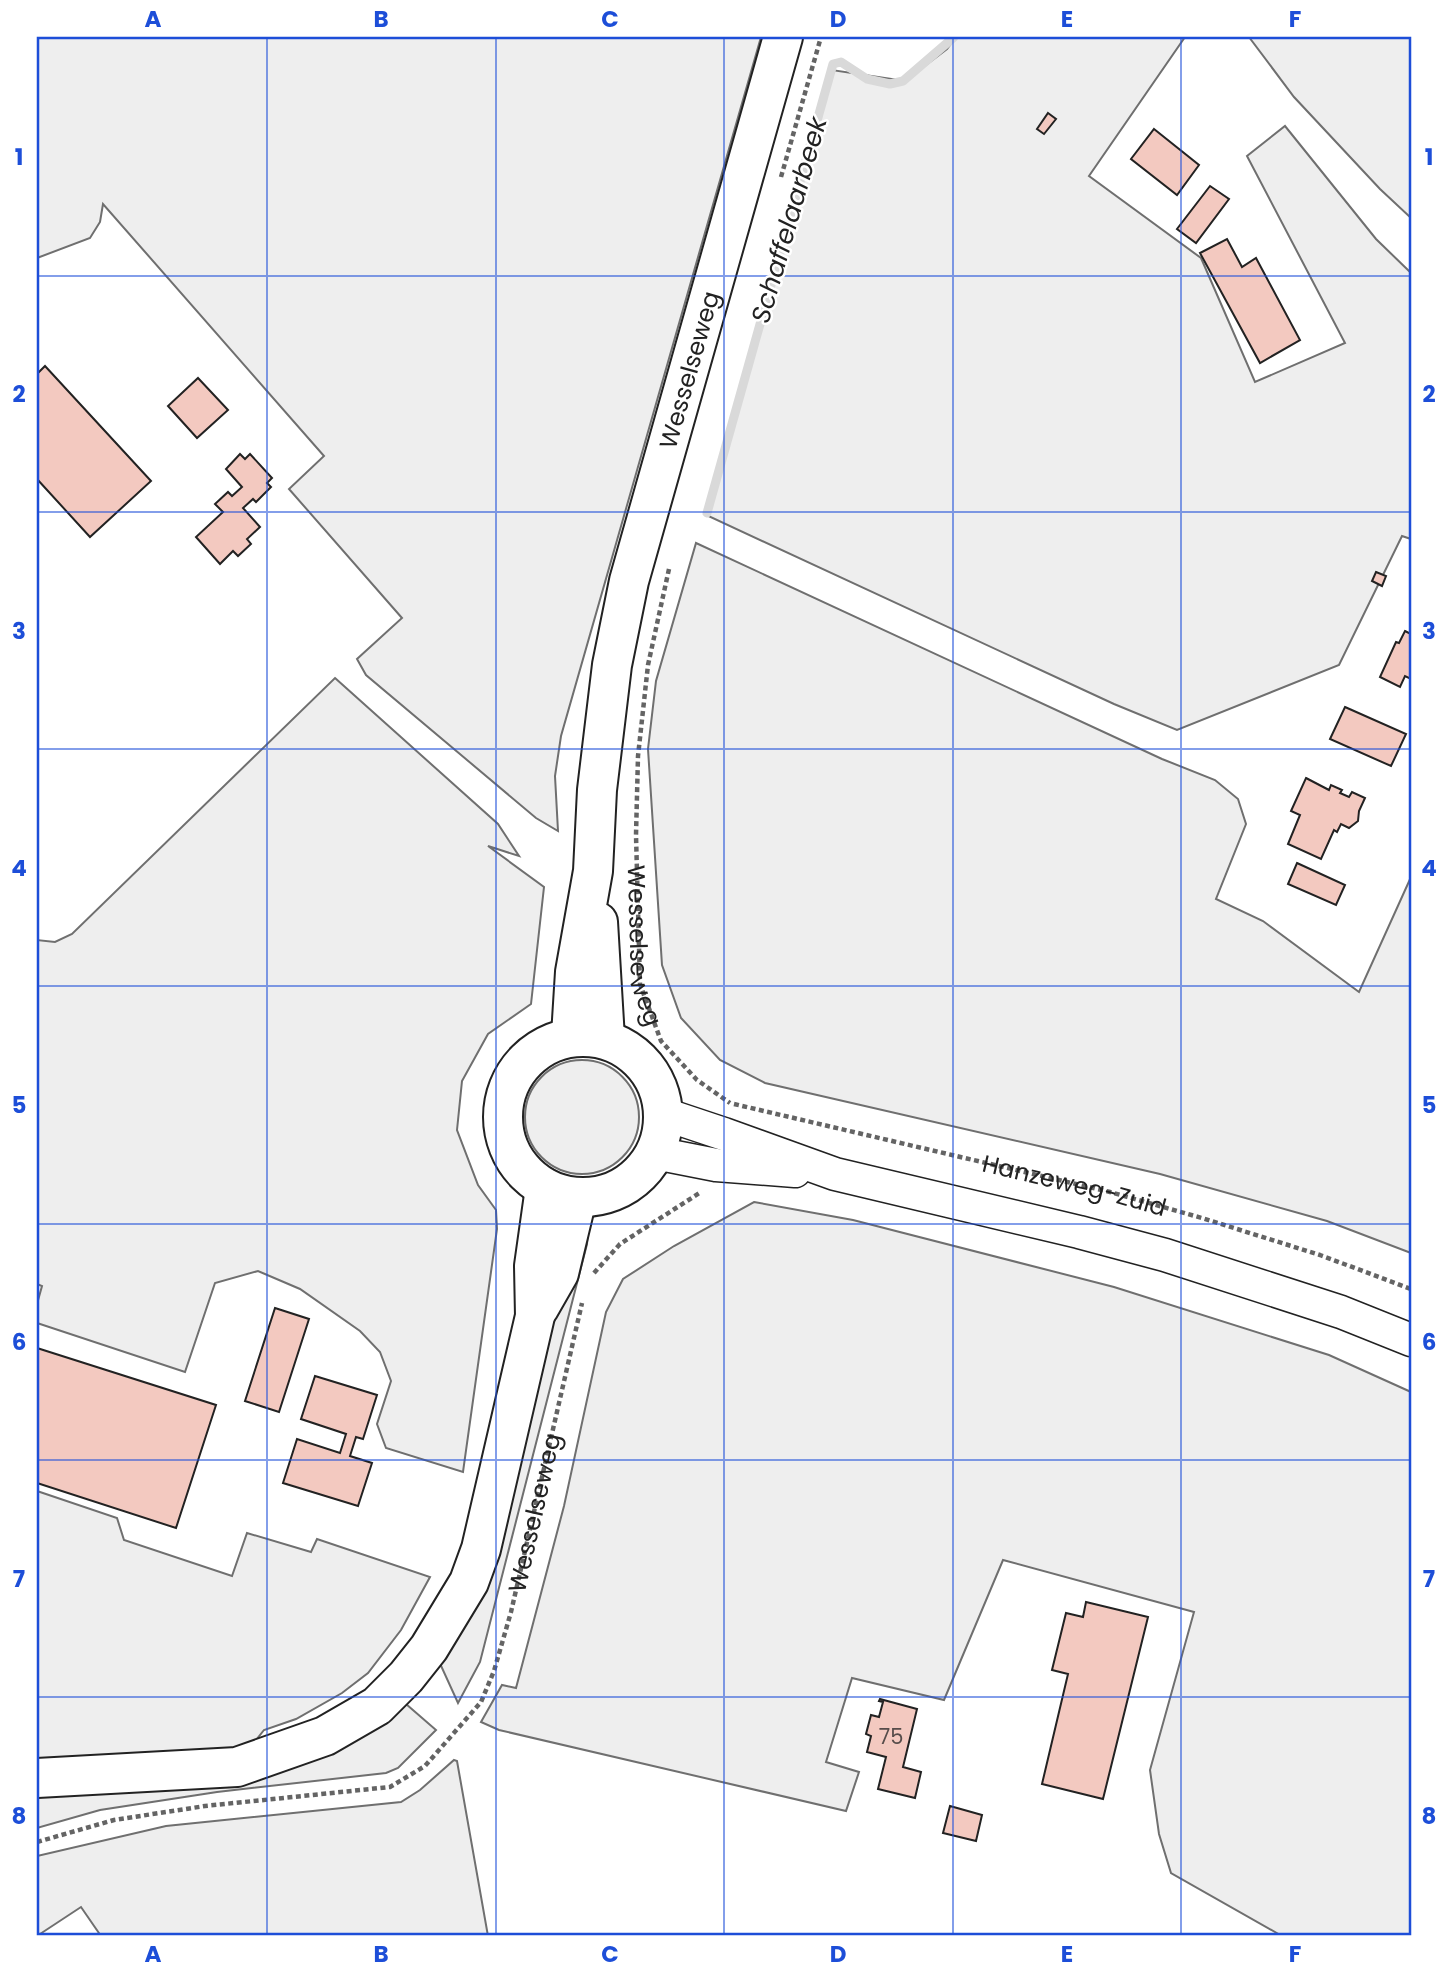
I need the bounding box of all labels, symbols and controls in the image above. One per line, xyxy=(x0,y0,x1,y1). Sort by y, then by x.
text: A xyxy=(145,3,162,35)
text: B xyxy=(373,3,389,35)
text: C xyxy=(601,3,619,35)
text: D xyxy=(830,3,846,35)
text: E xyxy=(1061,3,1073,35)
text: F xyxy=(1289,3,1301,35)
water label: Schaffelaarbeek xyxy=(742,111,836,327)
text: 1 xyxy=(15,141,23,173)
text: 1 xyxy=(1425,141,1433,173)
street label: Wesselseweg xyxy=(651,287,727,452)
text: 2 xyxy=(12,378,26,410)
text: 2 xyxy=(1422,378,1436,410)
text: 3 xyxy=(12,615,26,647)
text: 3 xyxy=(1422,615,1436,647)
text: 4 xyxy=(11,852,27,884)
text: 4 xyxy=(1421,852,1437,884)
street label: Wesselseweg xyxy=(620,864,670,1030)
text: 5 xyxy=(12,1089,26,1121)
text: 5 xyxy=(1422,1089,1436,1121)
street label: Hanzeweg-Zuid xyxy=(979,1146,1170,1224)
text: 6 xyxy=(12,1326,26,1358)
text: 6 xyxy=(1422,1326,1436,1358)
street label: Wesselseweg xyxy=(500,1430,568,1595)
text: 7 xyxy=(13,1563,25,1595)
text: 7 xyxy=(1423,1563,1435,1595)
house number: 75 xyxy=(879,1722,903,1751)
text: 8 xyxy=(12,1800,26,1832)
text: 8 xyxy=(1422,1800,1436,1832)
text: A xyxy=(145,1938,162,1970)
text: B xyxy=(373,1938,389,1970)
text: C xyxy=(601,1938,619,1970)
text: D xyxy=(830,1938,846,1970)
text: E xyxy=(1061,1938,1073,1970)
text: F xyxy=(1289,1938,1301,1970)

